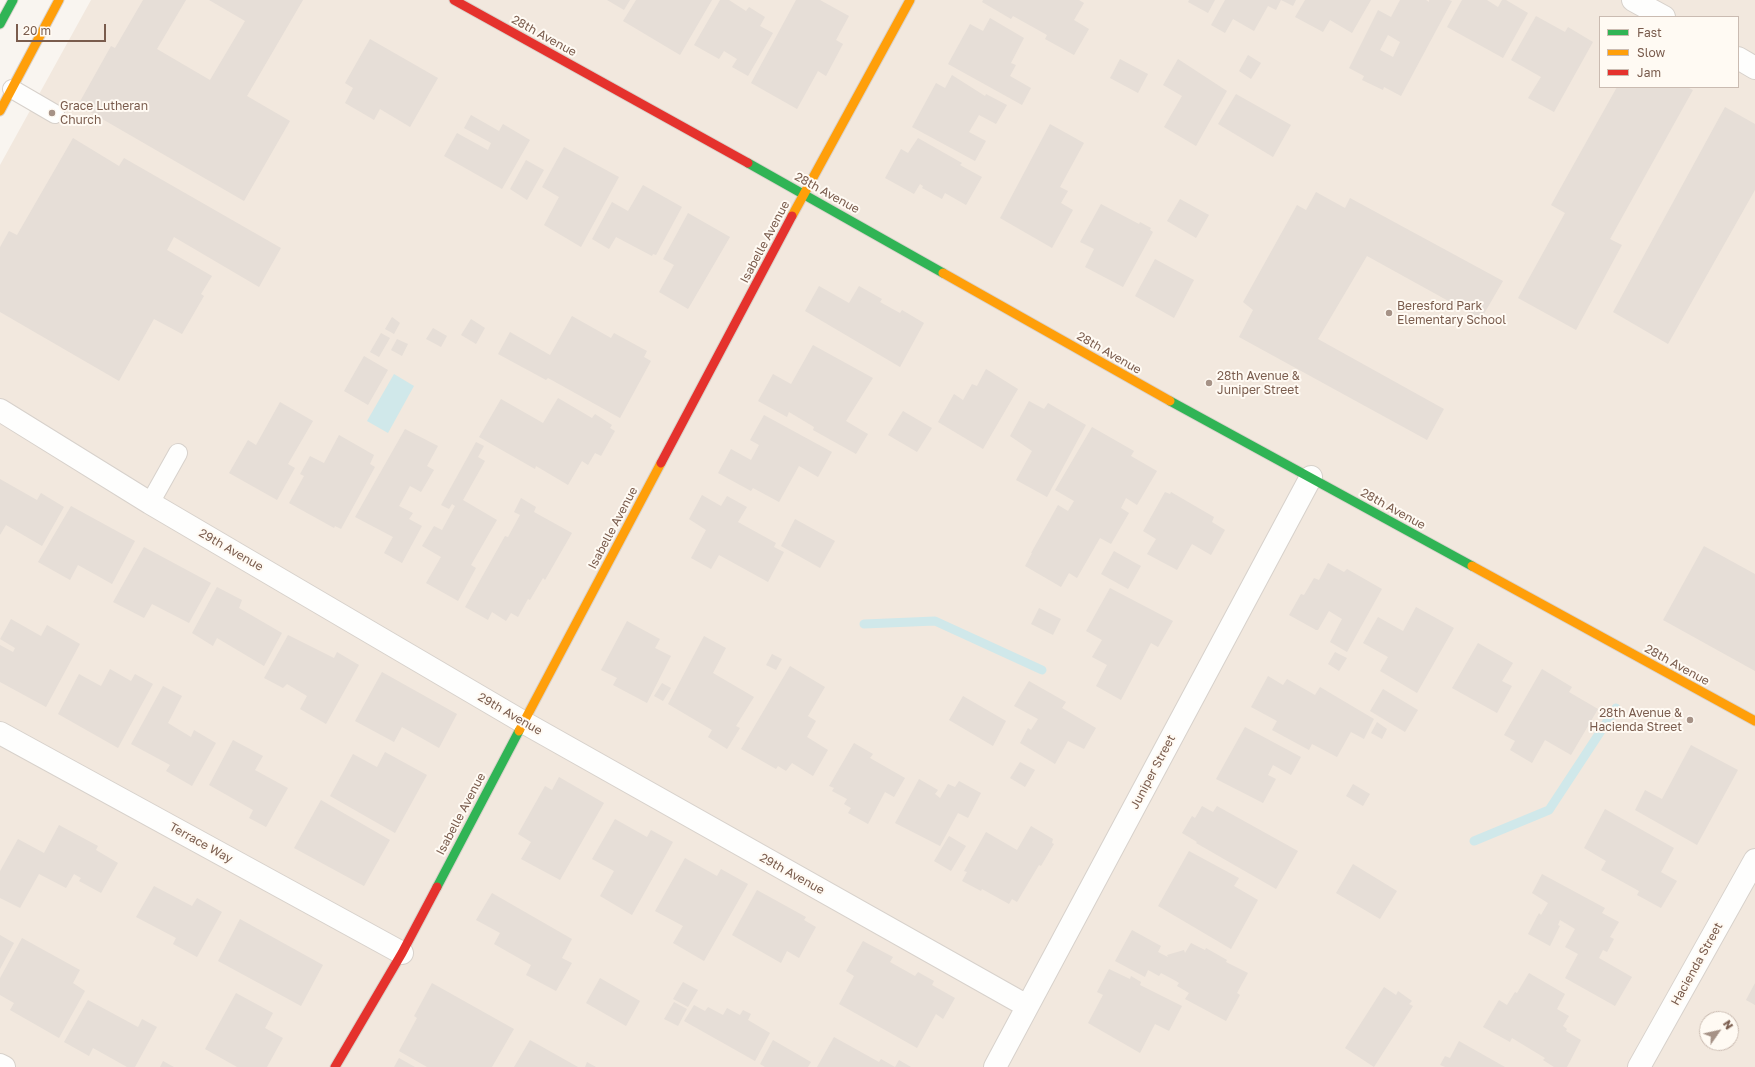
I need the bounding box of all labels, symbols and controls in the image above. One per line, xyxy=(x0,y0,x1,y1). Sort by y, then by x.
street label: 28th Avenue xyxy=(509,12,579,60)
scale bar xyxy=(18,16,108,42)
legend xyxy=(1599,16,1739,88)
text: 20 m xyxy=(23,23,51,38)
text: Fast xyxy=(1637,25,1662,40)
text: Slow xyxy=(1637,45,1665,60)
text: Jam xyxy=(1637,65,1661,80)
place label: Grace Lutheran Church xyxy=(60,99,148,127)
marker: Grace Lutheran Church xyxy=(47,108,57,118)
street label: 28th Avenue xyxy=(792,169,862,217)
street label: Isabelle Avenue xyxy=(737,198,793,286)
place label: Beresford Park Elementary School xyxy=(1397,299,1506,327)
marker: Beresford Park Elementary School xyxy=(1384,308,1394,318)
street label: 28th Avenue xyxy=(1074,329,1144,377)
place label: 28th Avenue & Juniper Street xyxy=(1217,369,1300,397)
marker: 28th Avenue & Juniper Street xyxy=(1204,378,1214,388)
street label: Isabelle Avenue xyxy=(585,484,641,572)
street label: 28th Avenue xyxy=(1358,485,1428,533)
street label: 29th Avenue xyxy=(196,526,266,574)
street label: 28th Avenue xyxy=(1642,641,1712,689)
street label: 29th Avenue xyxy=(475,690,545,738)
place label: 28th Avenue & Hacienda Street xyxy=(1589,706,1682,734)
marker: 28th Avenue & Hacienda Street xyxy=(1685,715,1695,725)
street label: Juniper Street xyxy=(1127,732,1179,812)
street label: Isabelle Avenue xyxy=(433,770,489,858)
street label: Terrace Way xyxy=(167,820,235,866)
street label: 29th Avenue xyxy=(757,850,827,898)
street label: Hacienda Street xyxy=(1668,920,1726,1008)
north arrow xyxy=(1699,1011,1739,1051)
text: N xyxy=(1721,1017,1736,1032)

